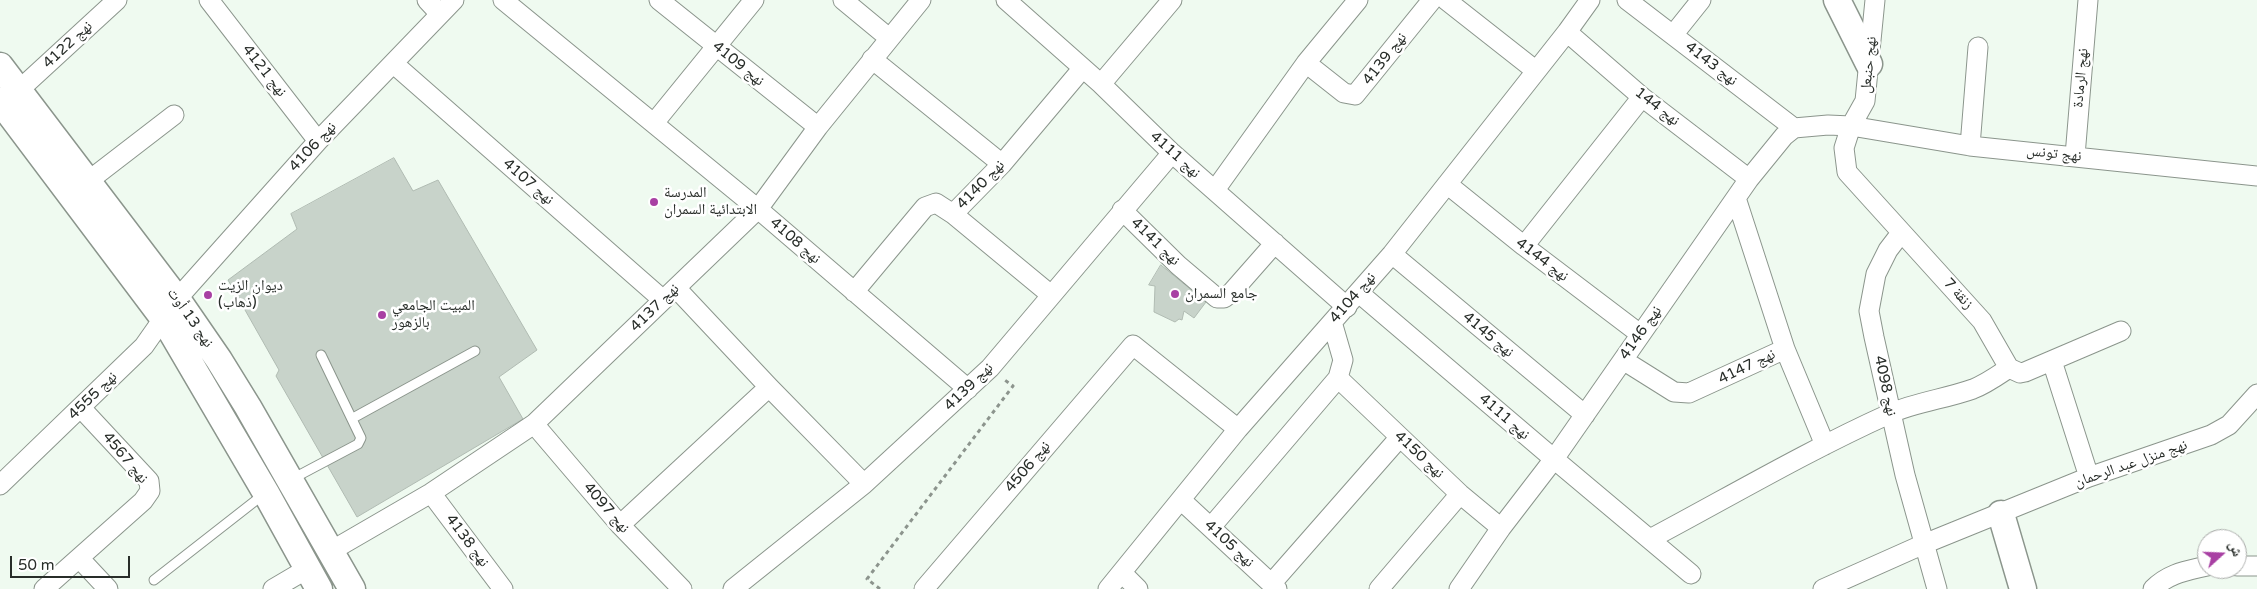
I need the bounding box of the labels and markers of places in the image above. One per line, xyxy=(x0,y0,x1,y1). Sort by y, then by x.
place label: المدرسة الابتدائية السمران xyxy=(664,184,757,219)
marker: المدرسة الابتدائية السمران xyxy=(648,196,660,208)
place label: ديوان الزيت (ذهاب) xyxy=(218,277,283,312)
place label: جامع السمران xyxy=(1185,285,1258,303)
marker: جامع السمران xyxy=(1169,288,1181,300)
marker: ديوان الزيت (ذهاب) xyxy=(202,289,214,301)
place label: المبيت الجامعي بالزهور xyxy=(392,297,475,332)
marker: المبيت الجامعي بالزهور xyxy=(376,309,388,321)

